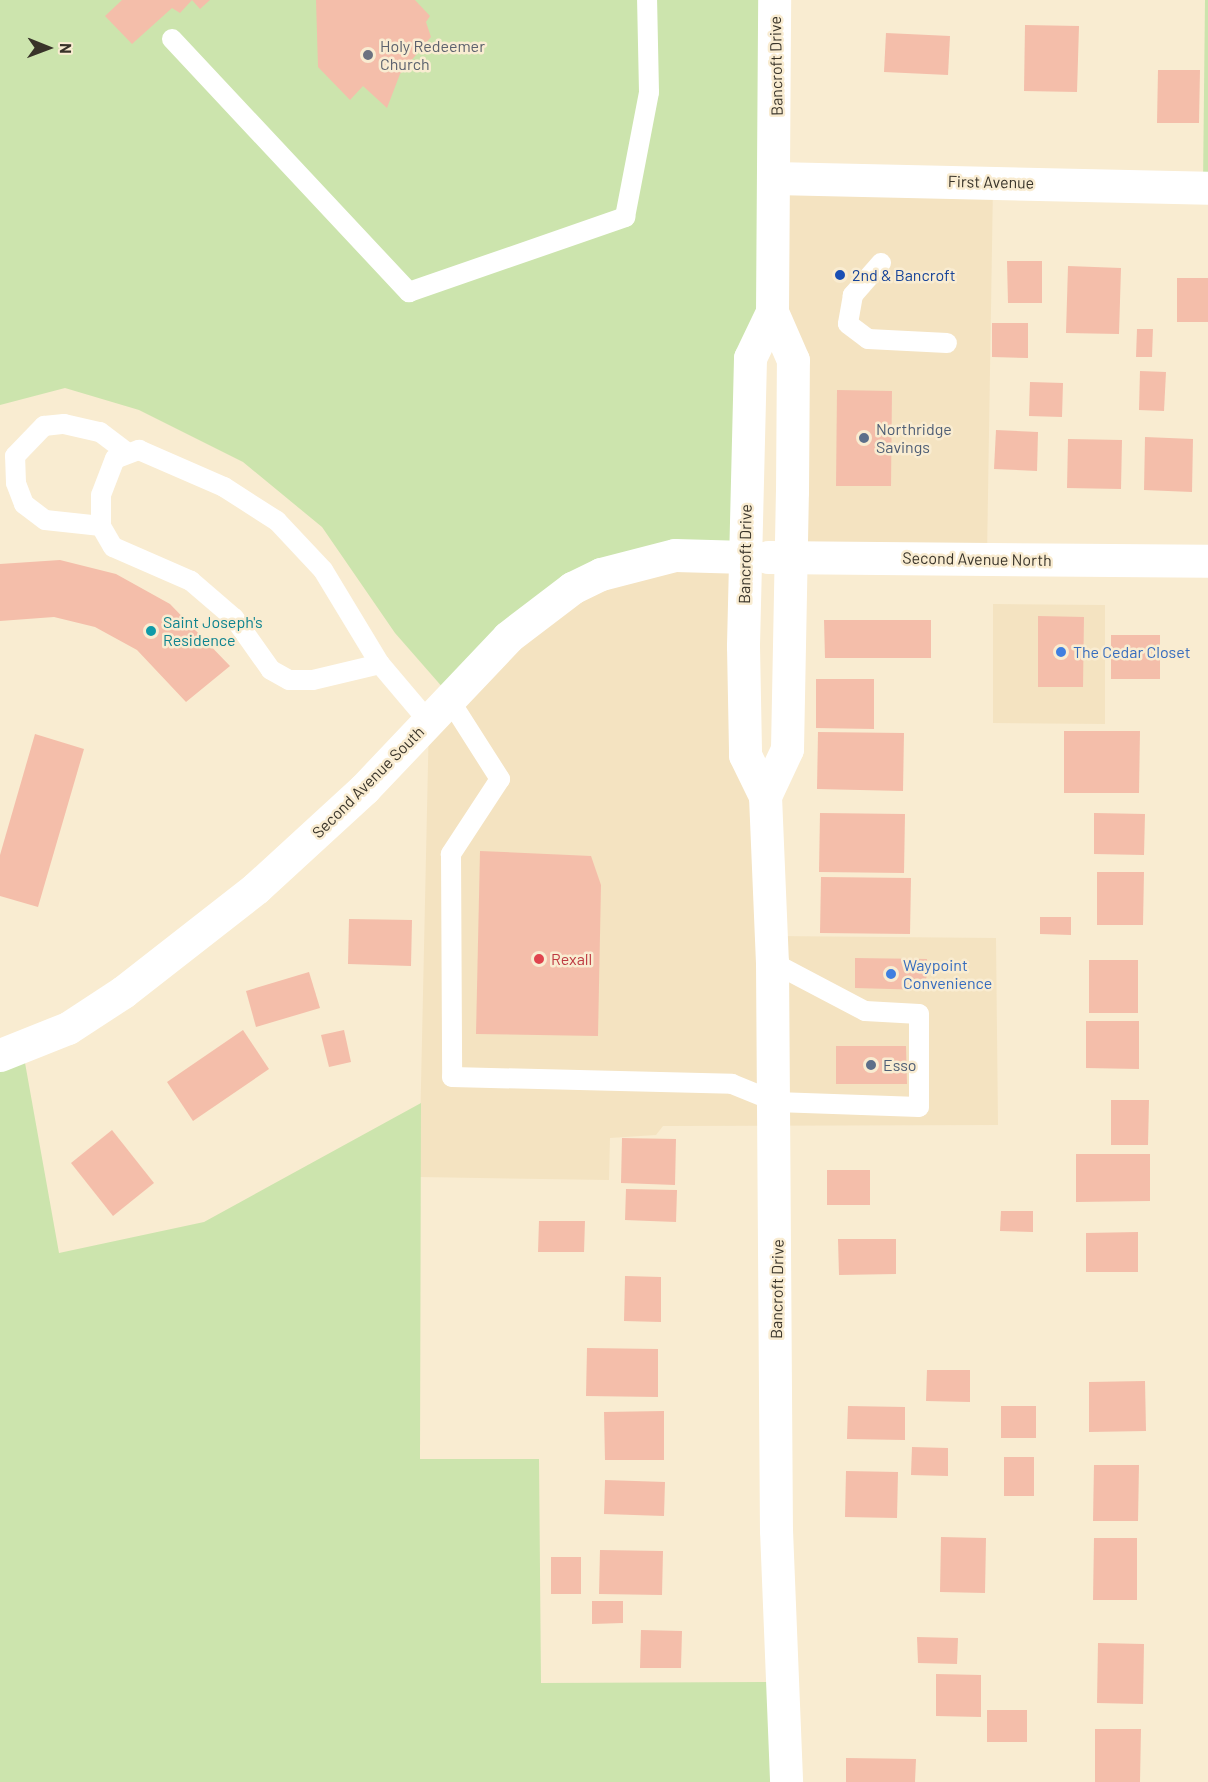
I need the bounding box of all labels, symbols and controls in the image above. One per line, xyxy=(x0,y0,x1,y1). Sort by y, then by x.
street label: Bancroft Drive xyxy=(766,16,786,116)
north arrow xyxy=(18,18,78,78)
place label: Holy Redeemer Church xyxy=(380,36,485,74)
text: N xyxy=(57,43,76,54)
marker: Holy Redeemer Church xyxy=(361,48,375,62)
street label: First Avenue xyxy=(948,172,1034,192)
place label: 2nd & Bancroft xyxy=(852,265,956,285)
marker: 2nd & Bancroft xyxy=(833,268,847,282)
place label: Northridge Savings xyxy=(876,419,952,457)
marker: Northridge Savings xyxy=(857,431,871,445)
street label: Bancroft Drive xyxy=(735,504,755,604)
street label: Second Avenue North xyxy=(902,548,1052,570)
place label: Saint Joseph's Residence xyxy=(163,612,263,650)
marker: Saint Joseph's Residence xyxy=(144,624,158,638)
place label: The Cedar Closet xyxy=(1073,642,1191,662)
marker: The Cedar Closet xyxy=(1054,645,1068,659)
street label: Second Avenue South xyxy=(308,722,428,842)
place label: Rexall xyxy=(551,949,592,969)
marker: Rexall xyxy=(532,952,546,966)
place label: Waypoint Convenience xyxy=(903,955,992,993)
marker: Waypoint Convenience xyxy=(884,967,898,981)
place label: Esso xyxy=(883,1055,917,1075)
marker: Esso xyxy=(864,1058,878,1072)
street label: Bancroft Drive xyxy=(767,1239,787,1339)

